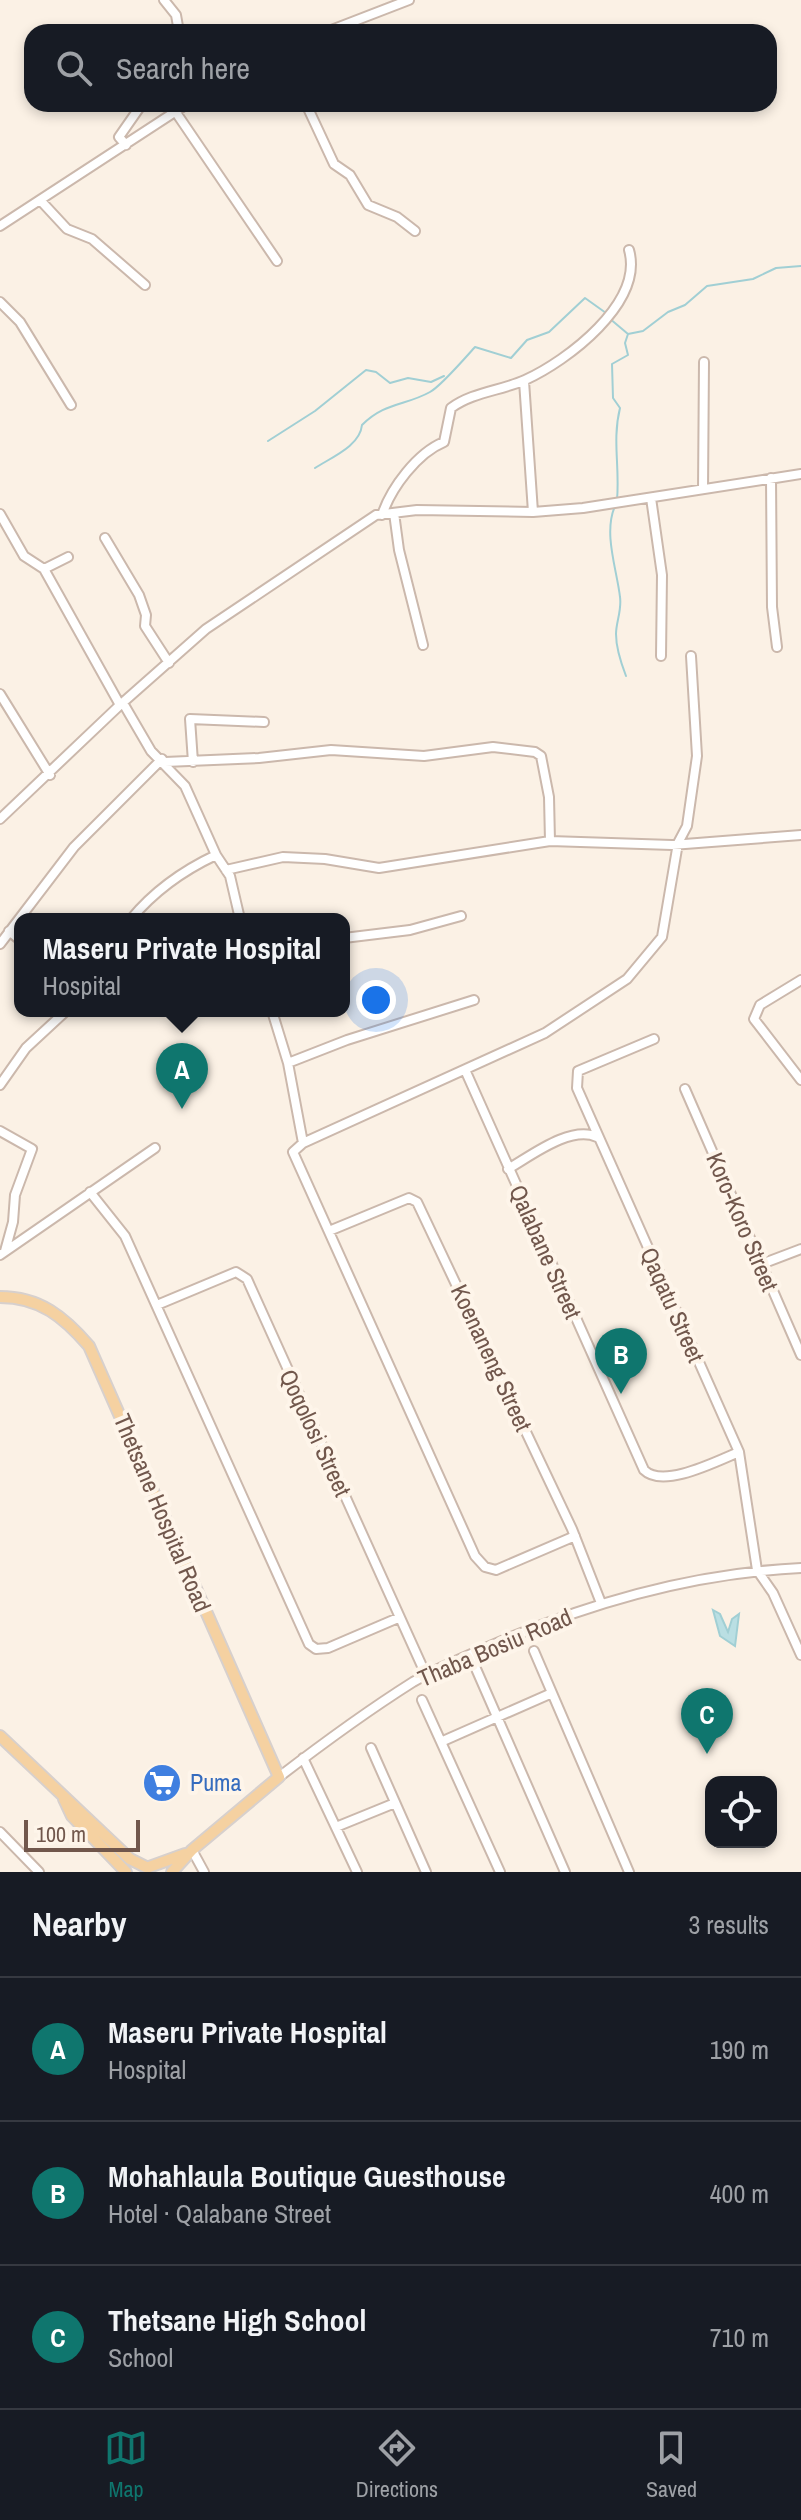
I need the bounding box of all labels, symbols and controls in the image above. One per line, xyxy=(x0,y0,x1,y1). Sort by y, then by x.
search box xyxy=(24,24,777,112)
icon: search xyxy=(52,46,96,90)
text: Search here xyxy=(116,48,250,88)
popup xyxy=(14,913,350,1017)
text: Maseru Private Hospital xyxy=(43,928,321,968)
text: Hospital xyxy=(43,968,121,1003)
your location xyxy=(356,980,396,1020)
pin: A xyxy=(156,1043,208,1109)
street label: Koro-Koro Street xyxy=(699,1147,787,1296)
street label: Qalabane Street xyxy=(502,1180,590,1324)
street label: Qaqatu Street xyxy=(633,1242,713,1368)
street label: Koenaneng Street xyxy=(444,1279,540,1437)
pin: B xyxy=(595,1328,647,1394)
street label: Qoqolosi Street xyxy=(273,1364,360,1502)
street label: Thetsane Hospital Road xyxy=(107,1409,219,1617)
street label: Thaba Bosiu Road xyxy=(413,1600,576,1694)
pin: C xyxy=(681,1688,733,1754)
supermarket icon: Puma xyxy=(141,1762,183,1804)
place label: Puma xyxy=(190,1766,241,1798)
map controls xyxy=(705,1776,777,1848)
button: locate xyxy=(705,1776,777,1848)
scale bar xyxy=(24,1816,140,1852)
text: 100 m xyxy=(36,1819,86,1849)
text: Nearby xyxy=(32,1901,127,1947)
text: 3 results xyxy=(688,1907,769,1942)
text: Maseru Private Hospital xyxy=(108,2012,387,2052)
text: A xyxy=(50,2032,66,2067)
text: 190 m xyxy=(710,2032,769,2067)
text: Hospital xyxy=(108,2052,186,2087)
text: Mohahlaula Boutique Guesthouse xyxy=(108,2156,506,2196)
text: B xyxy=(50,2176,66,2211)
text: 400 m xyxy=(710,2176,769,2211)
text: Hotel · Qalabane Street xyxy=(108,2196,331,2231)
text: Thetsane High School xyxy=(108,2300,366,2340)
text: C xyxy=(50,2320,66,2355)
text: 710 m xyxy=(710,2320,769,2355)
text: School xyxy=(108,2340,173,2375)
tab: Map xyxy=(104,2426,148,2504)
tab: Directions xyxy=(356,2426,438,2504)
tab: Saved xyxy=(646,2426,697,2504)

